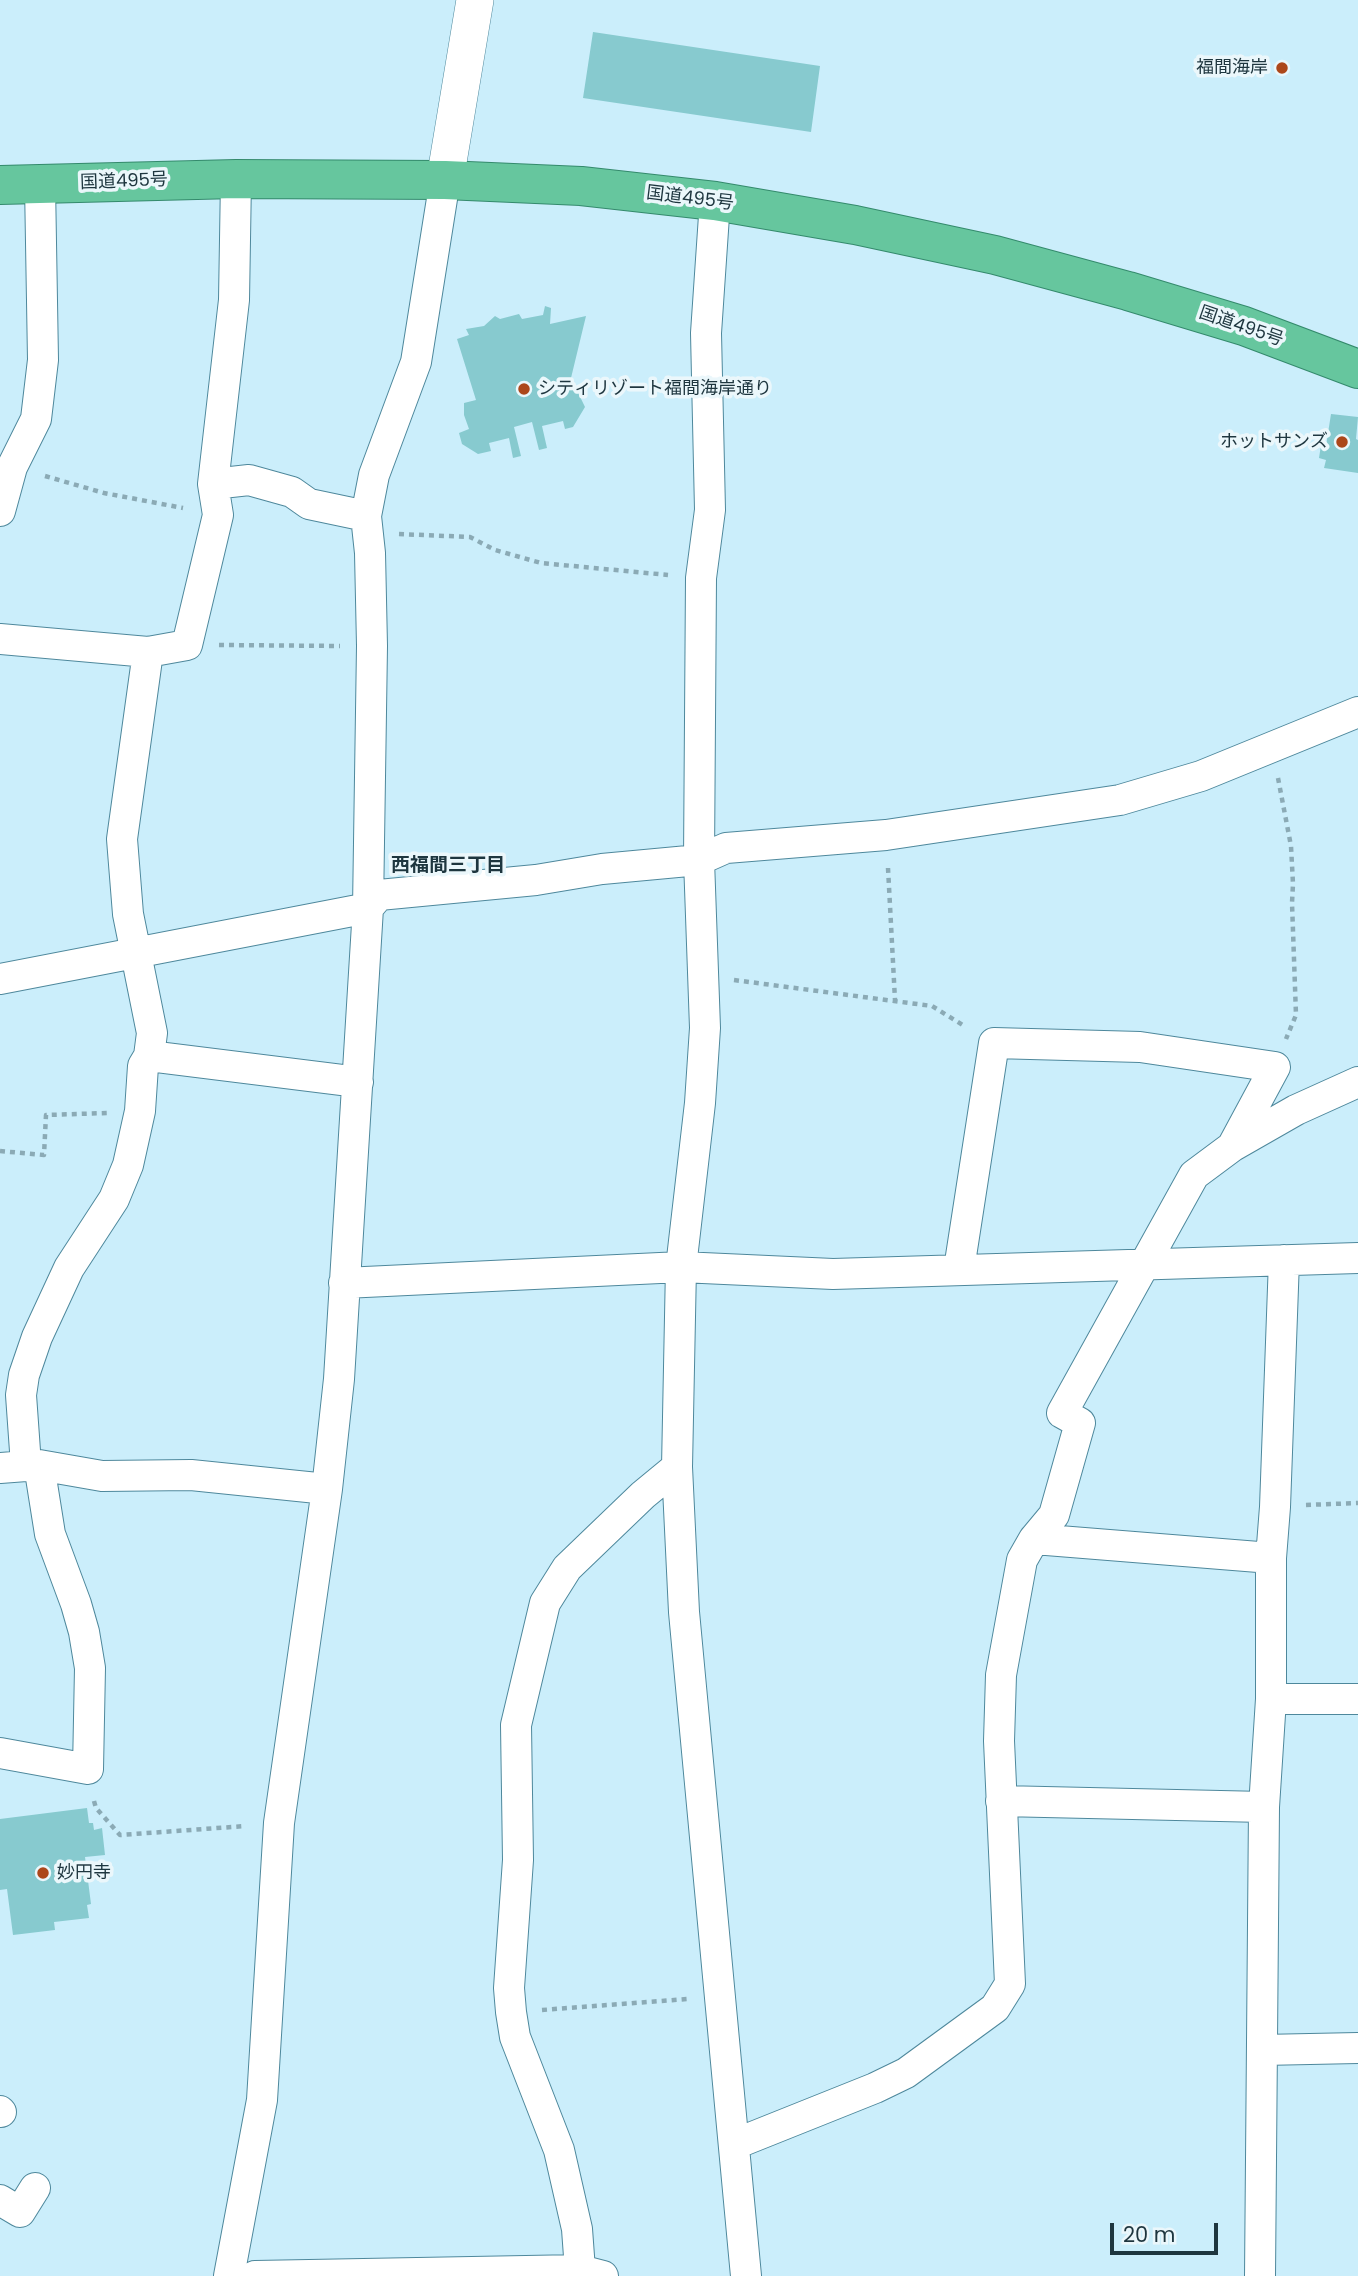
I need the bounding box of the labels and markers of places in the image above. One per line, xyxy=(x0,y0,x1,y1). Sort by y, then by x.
place label: 福間海岸 xyxy=(1196,57,1268,79)
marker: 福間海岸 xyxy=(1274,60,1290,76)
place label: シティリゾート福間海岸通り xyxy=(538,378,772,400)
marker: シティリゾート福間海岸通り xyxy=(516,381,532,397)
place label: ホットサンズ xyxy=(1220,431,1328,453)
marker: ホットサンズ xyxy=(1334,434,1350,450)
place label: 妙円寺 xyxy=(57,1862,111,1884)
marker: 妙円寺 xyxy=(35,1865,51,1881)

